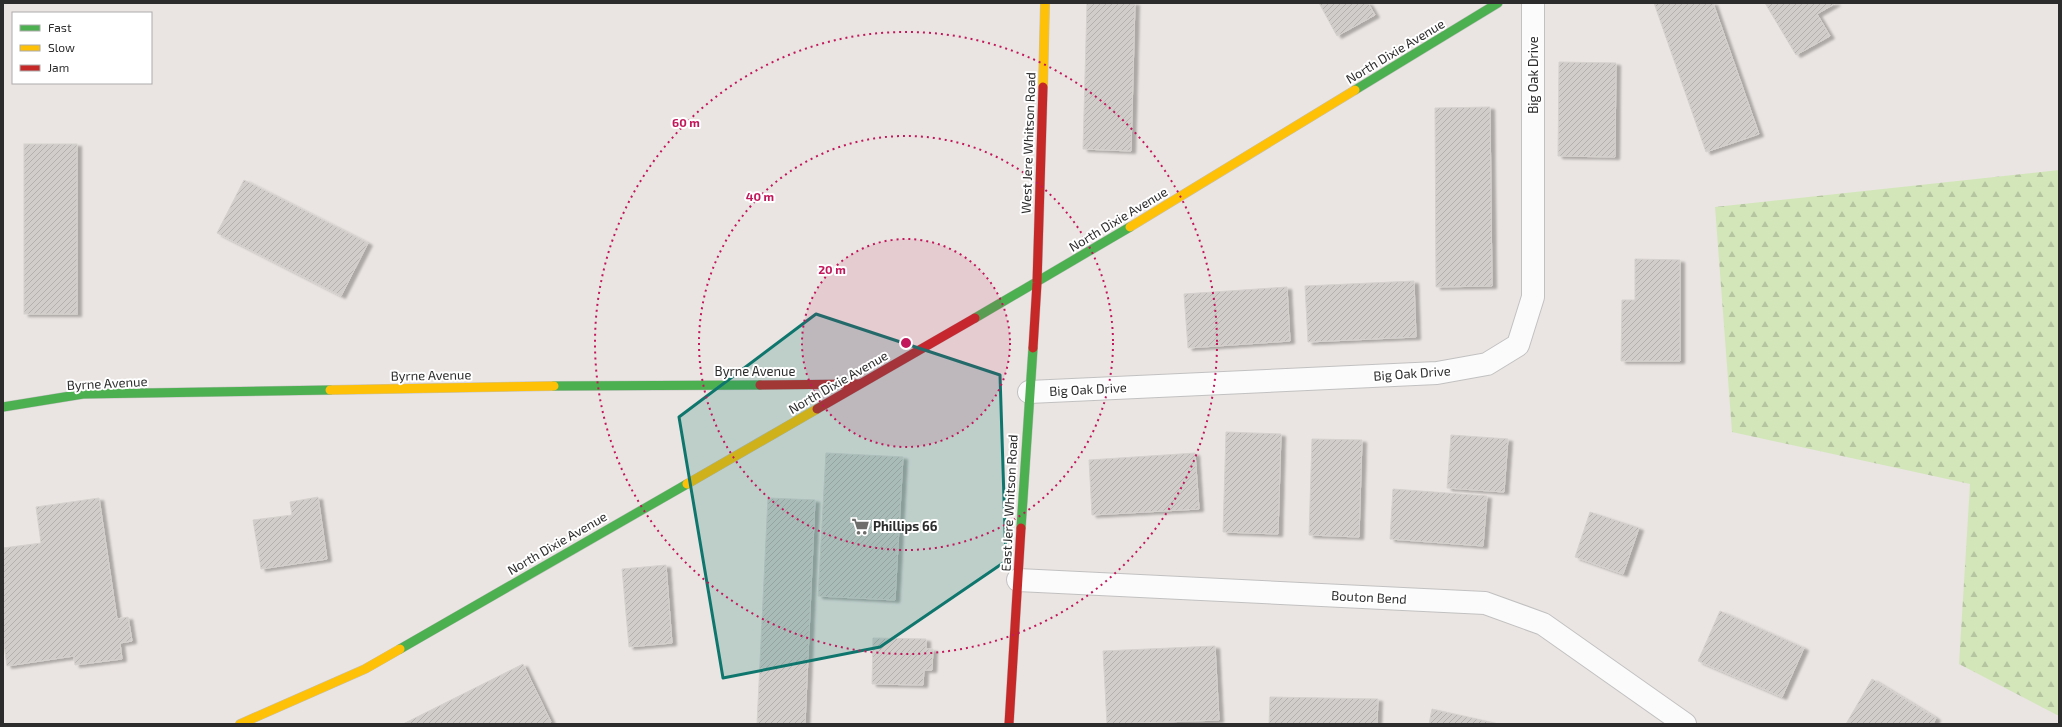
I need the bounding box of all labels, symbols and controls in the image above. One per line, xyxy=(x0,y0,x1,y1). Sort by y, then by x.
legend xyxy=(12,12,152,84)
street label: North Dixie Avenue xyxy=(1343,15,1447,87)
text: Fast xyxy=(48,20,72,34)
street label: Big Oak Drive xyxy=(1525,36,1541,114)
text: Slow xyxy=(48,40,75,54)
text: Jam xyxy=(48,60,69,74)
street label: West Jere Whitson Road xyxy=(1018,72,1038,214)
text: 60 m xyxy=(672,115,700,129)
street label: North Dixie Avenue xyxy=(1066,183,1170,255)
text: 40 m xyxy=(746,189,774,203)
text: 20 m xyxy=(818,262,846,276)
centre of rings xyxy=(899,336,913,350)
street label: North Dixie Avenue xyxy=(785,347,891,417)
street label: Big Oak Drive xyxy=(1373,362,1451,384)
street label: Byrne Avenue xyxy=(715,363,795,379)
street label: Byrne Avenue xyxy=(390,366,472,384)
street label: Byrne Avenue xyxy=(66,373,148,393)
street label: Big Oak Drive xyxy=(1049,379,1127,399)
street label: East Jere Whitson Road xyxy=(997,434,1021,572)
street label: North Dixie Avenue xyxy=(504,508,610,578)
supermarket icon: Phillips 66 xyxy=(850,516,870,536)
place label: Phillips 66 xyxy=(873,518,938,534)
street label: Bouton Bend xyxy=(1331,587,1407,607)

